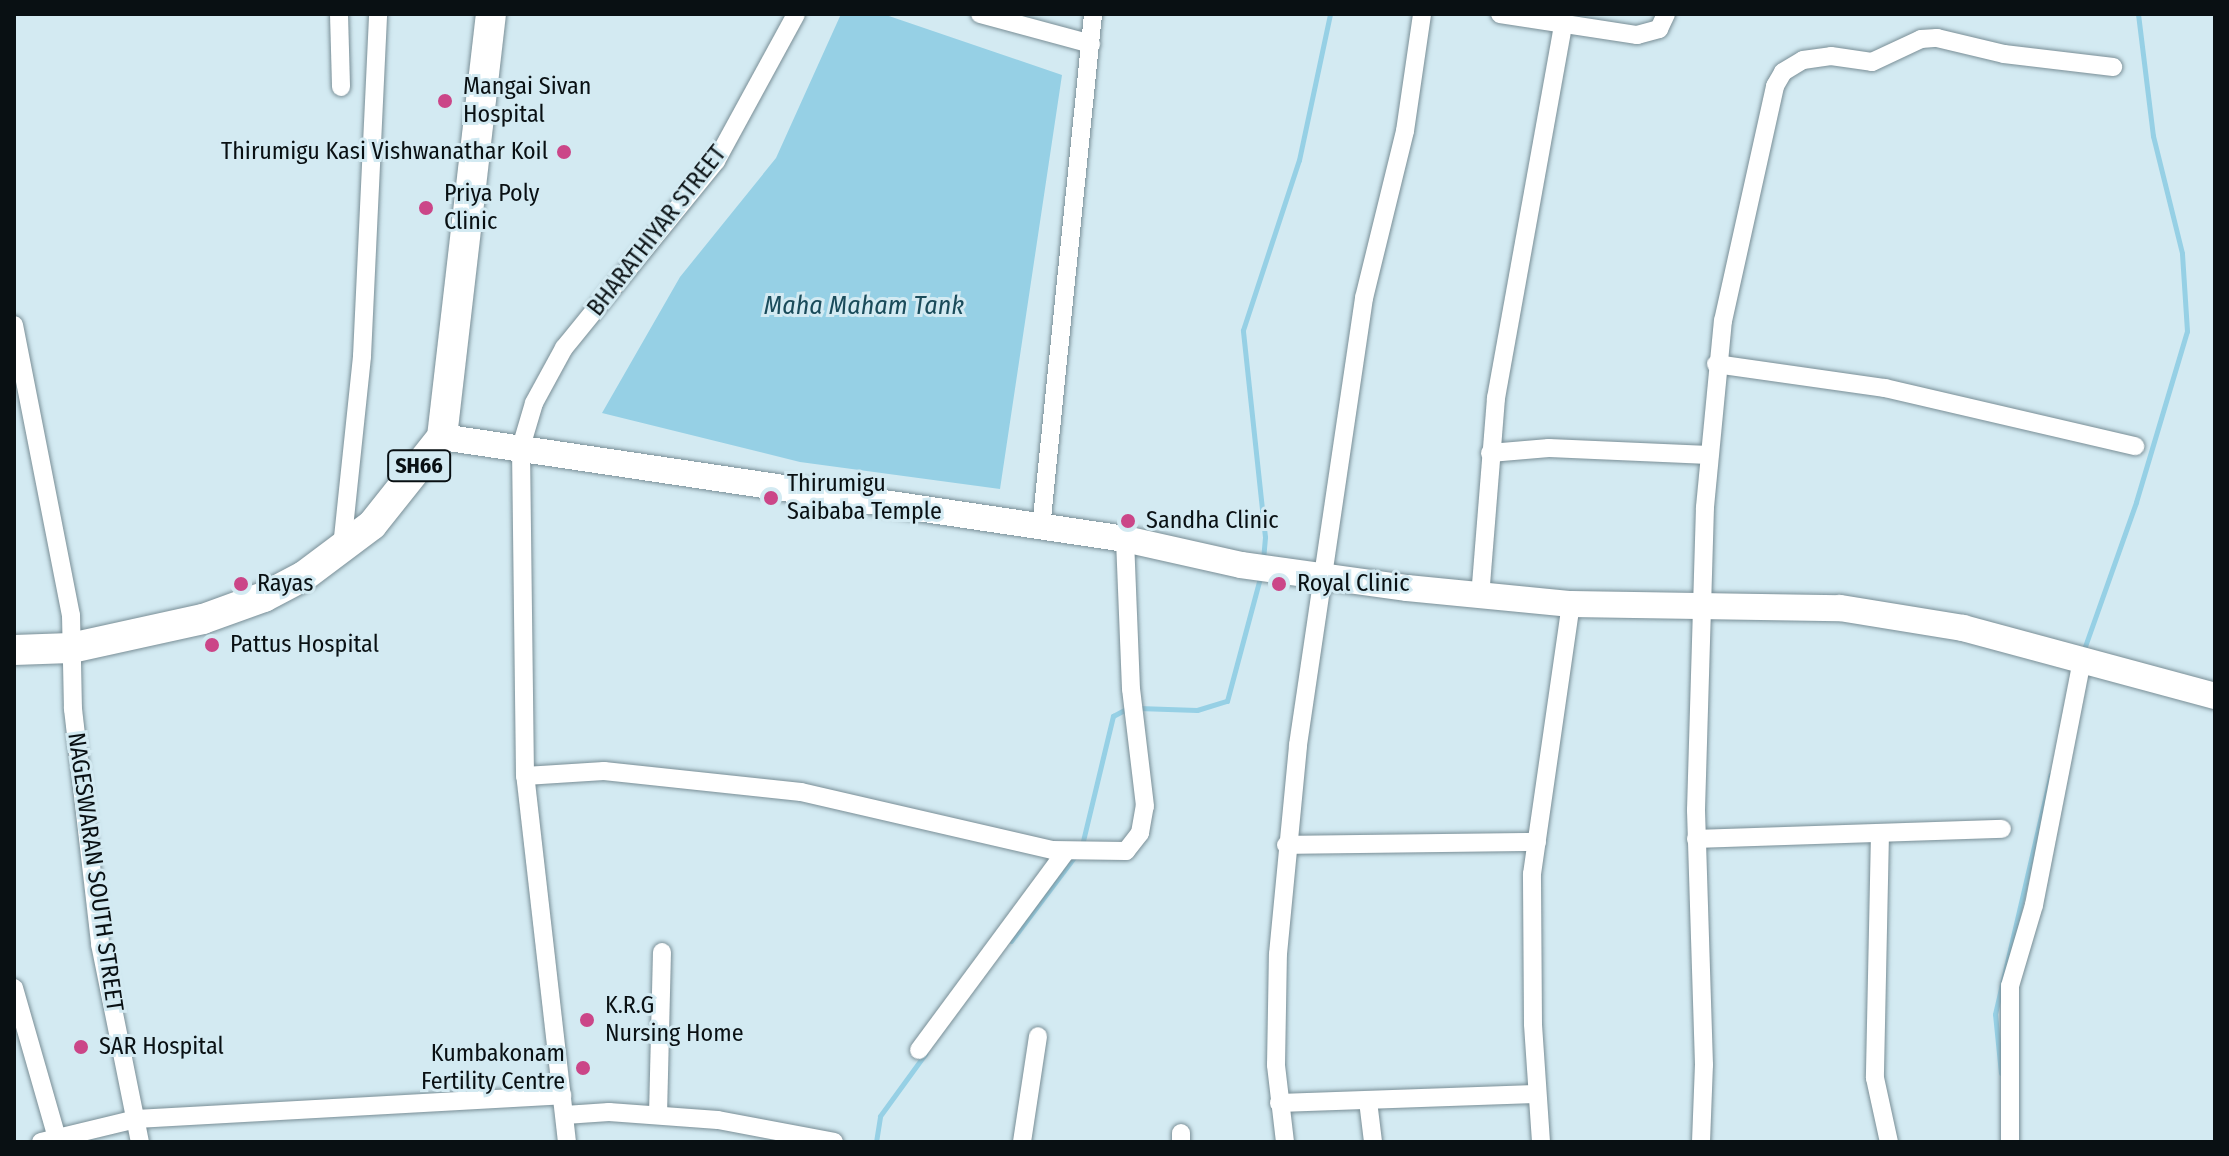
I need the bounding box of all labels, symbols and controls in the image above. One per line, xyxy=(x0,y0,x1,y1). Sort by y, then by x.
place label: Mangai Sivan Hospital xyxy=(463,73,591,129)
marker: Mangai Sivan Hospital xyxy=(434,90,456,112)
place label: Thirumigu Kasi Vishwanathar Koil xyxy=(221,138,548,166)
street label: BHARATHIYAR STREET xyxy=(582,140,732,322)
marker: Thirumigu Kasi Vishwanathar Koil xyxy=(555,143,573,161)
place label: Priya Poly Clinic xyxy=(444,180,540,236)
marker: Priya Poly Clinic xyxy=(415,197,437,219)
water label: Maha Maham Tank xyxy=(764,290,964,322)
road number: SH66 xyxy=(387,448,451,484)
place label: Thirumigu Saibaba Temple xyxy=(787,470,942,526)
marker: Thirumigu Saibaba Temple xyxy=(762,489,780,507)
place label: Sandha Clinic xyxy=(1146,507,1279,535)
marker: Sandha Clinic xyxy=(1117,510,1139,532)
place label: Rayas xyxy=(257,570,313,598)
place label: Royal Clinic xyxy=(1297,570,1409,598)
marker: Royal Clinic xyxy=(1268,573,1290,595)
marker: Rayas xyxy=(232,575,250,593)
place label: Pattus Hospital xyxy=(230,631,379,659)
marker: Pattus Hospital xyxy=(201,634,223,656)
street label: NAGESWARAN SOUTH STREET xyxy=(61,731,129,1013)
place label: K.R.G Nursing Home xyxy=(605,992,744,1048)
marker: K.R.G Nursing Home xyxy=(576,1009,598,1031)
place label: SAR Hospital xyxy=(99,1033,224,1061)
marker: SAR Hospital xyxy=(70,1036,92,1058)
place label: Kumbakonam Fertility Centre xyxy=(421,1040,565,1096)
marker: Kumbakonam Fertility Centre xyxy=(572,1057,594,1079)

